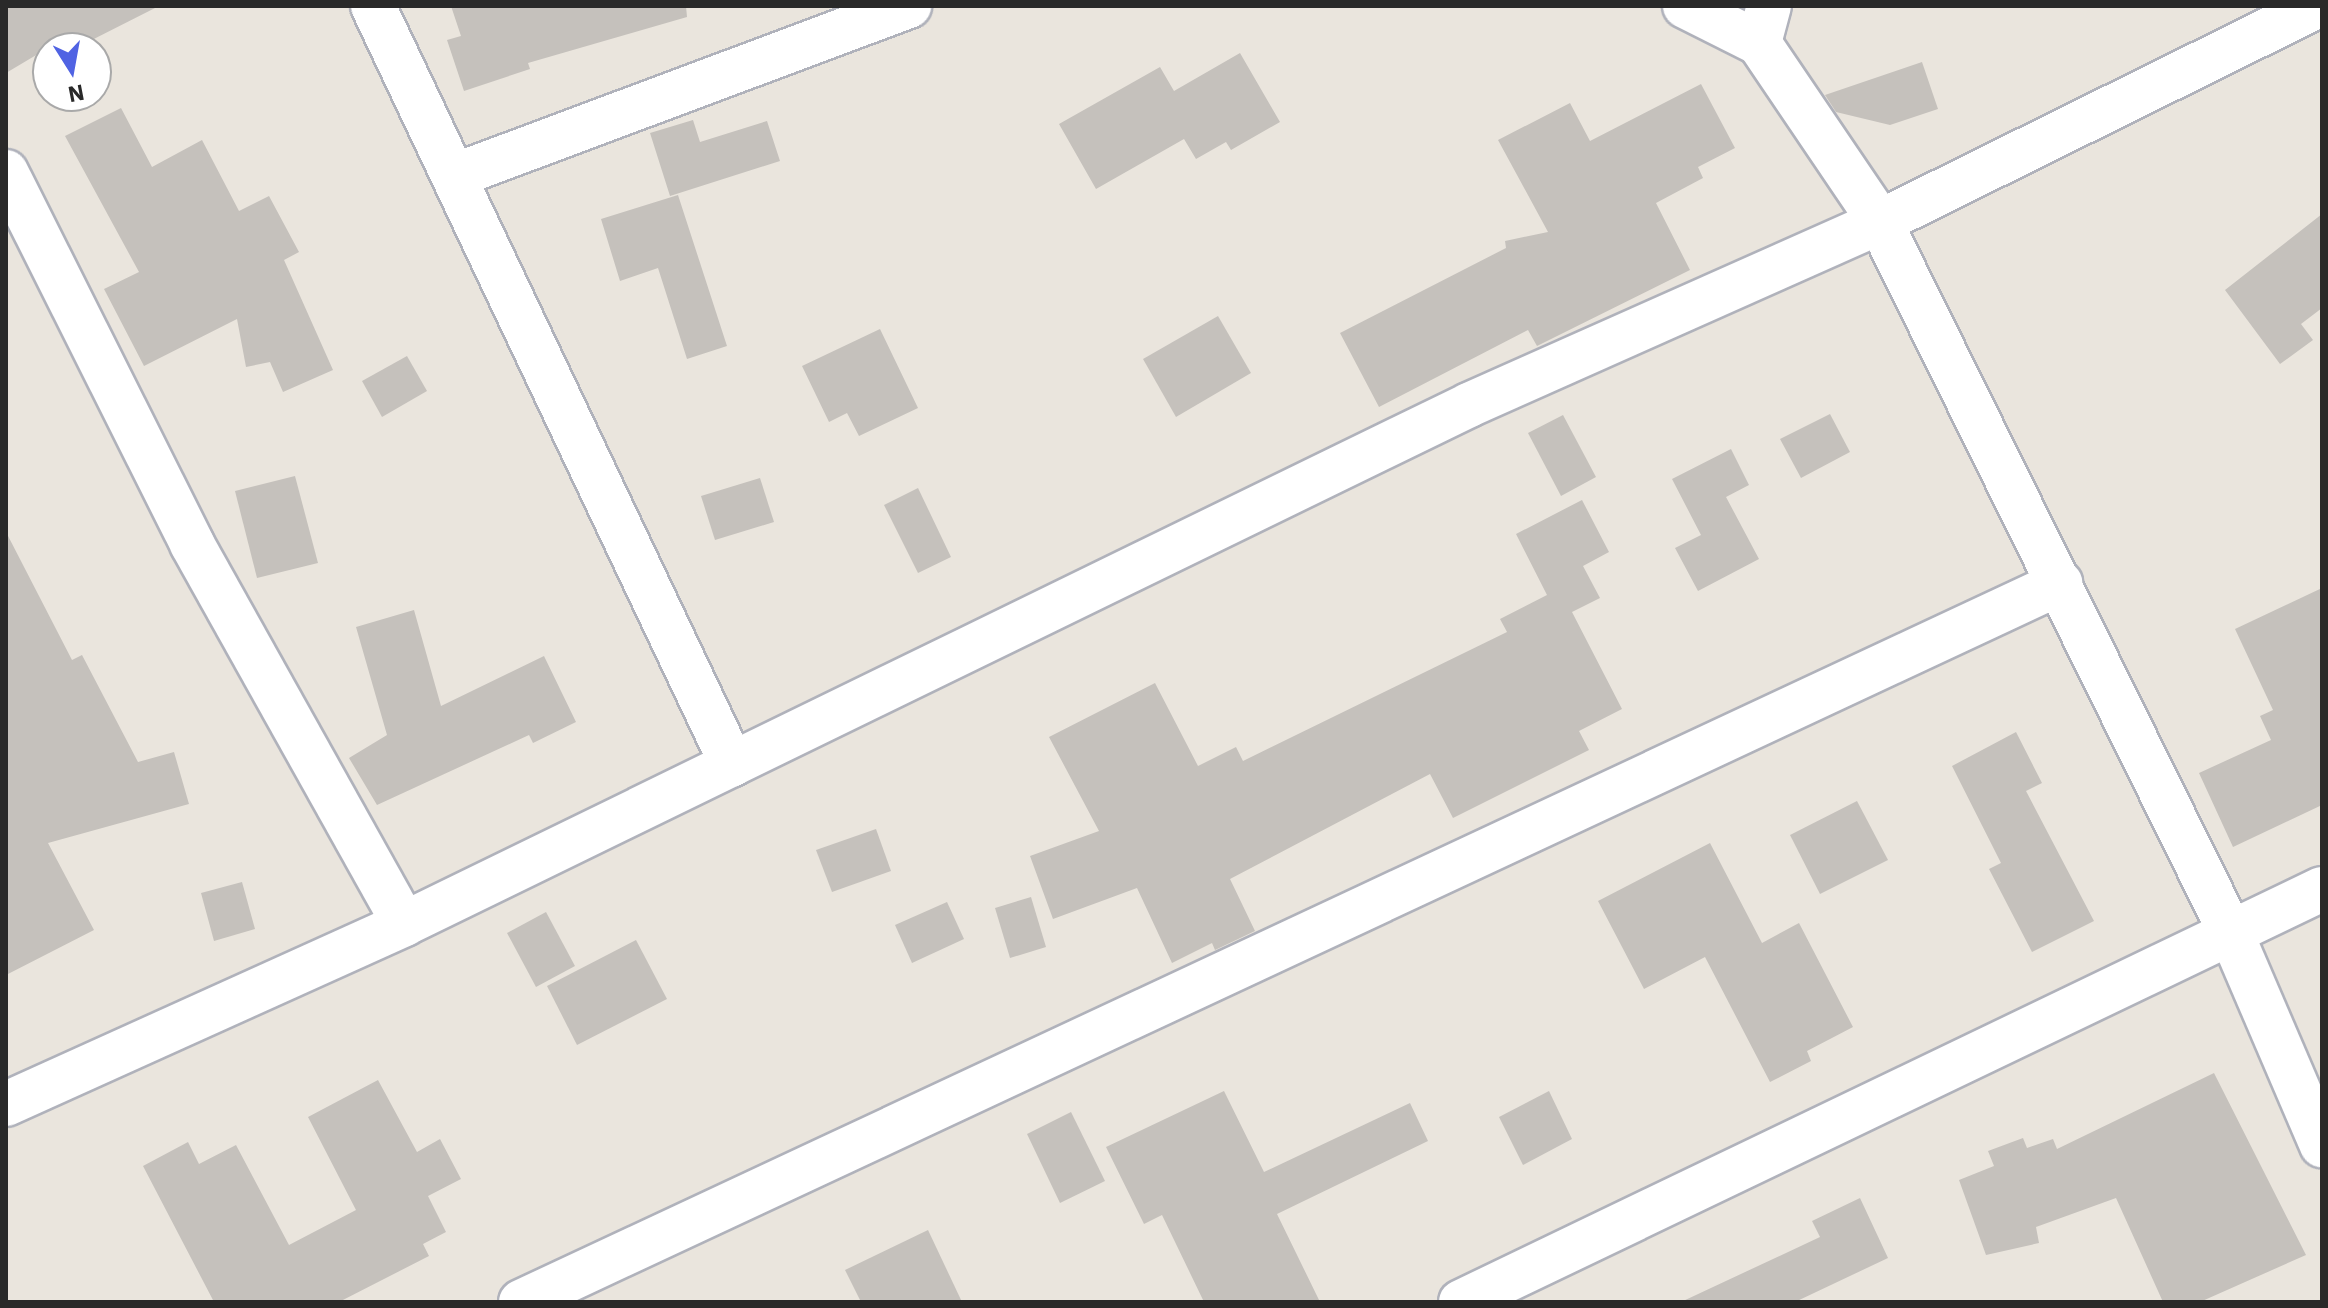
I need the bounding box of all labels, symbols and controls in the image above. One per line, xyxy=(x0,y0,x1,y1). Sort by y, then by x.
north arrow xyxy=(32,32,112,112)
text: N xyxy=(66,78,87,110)

